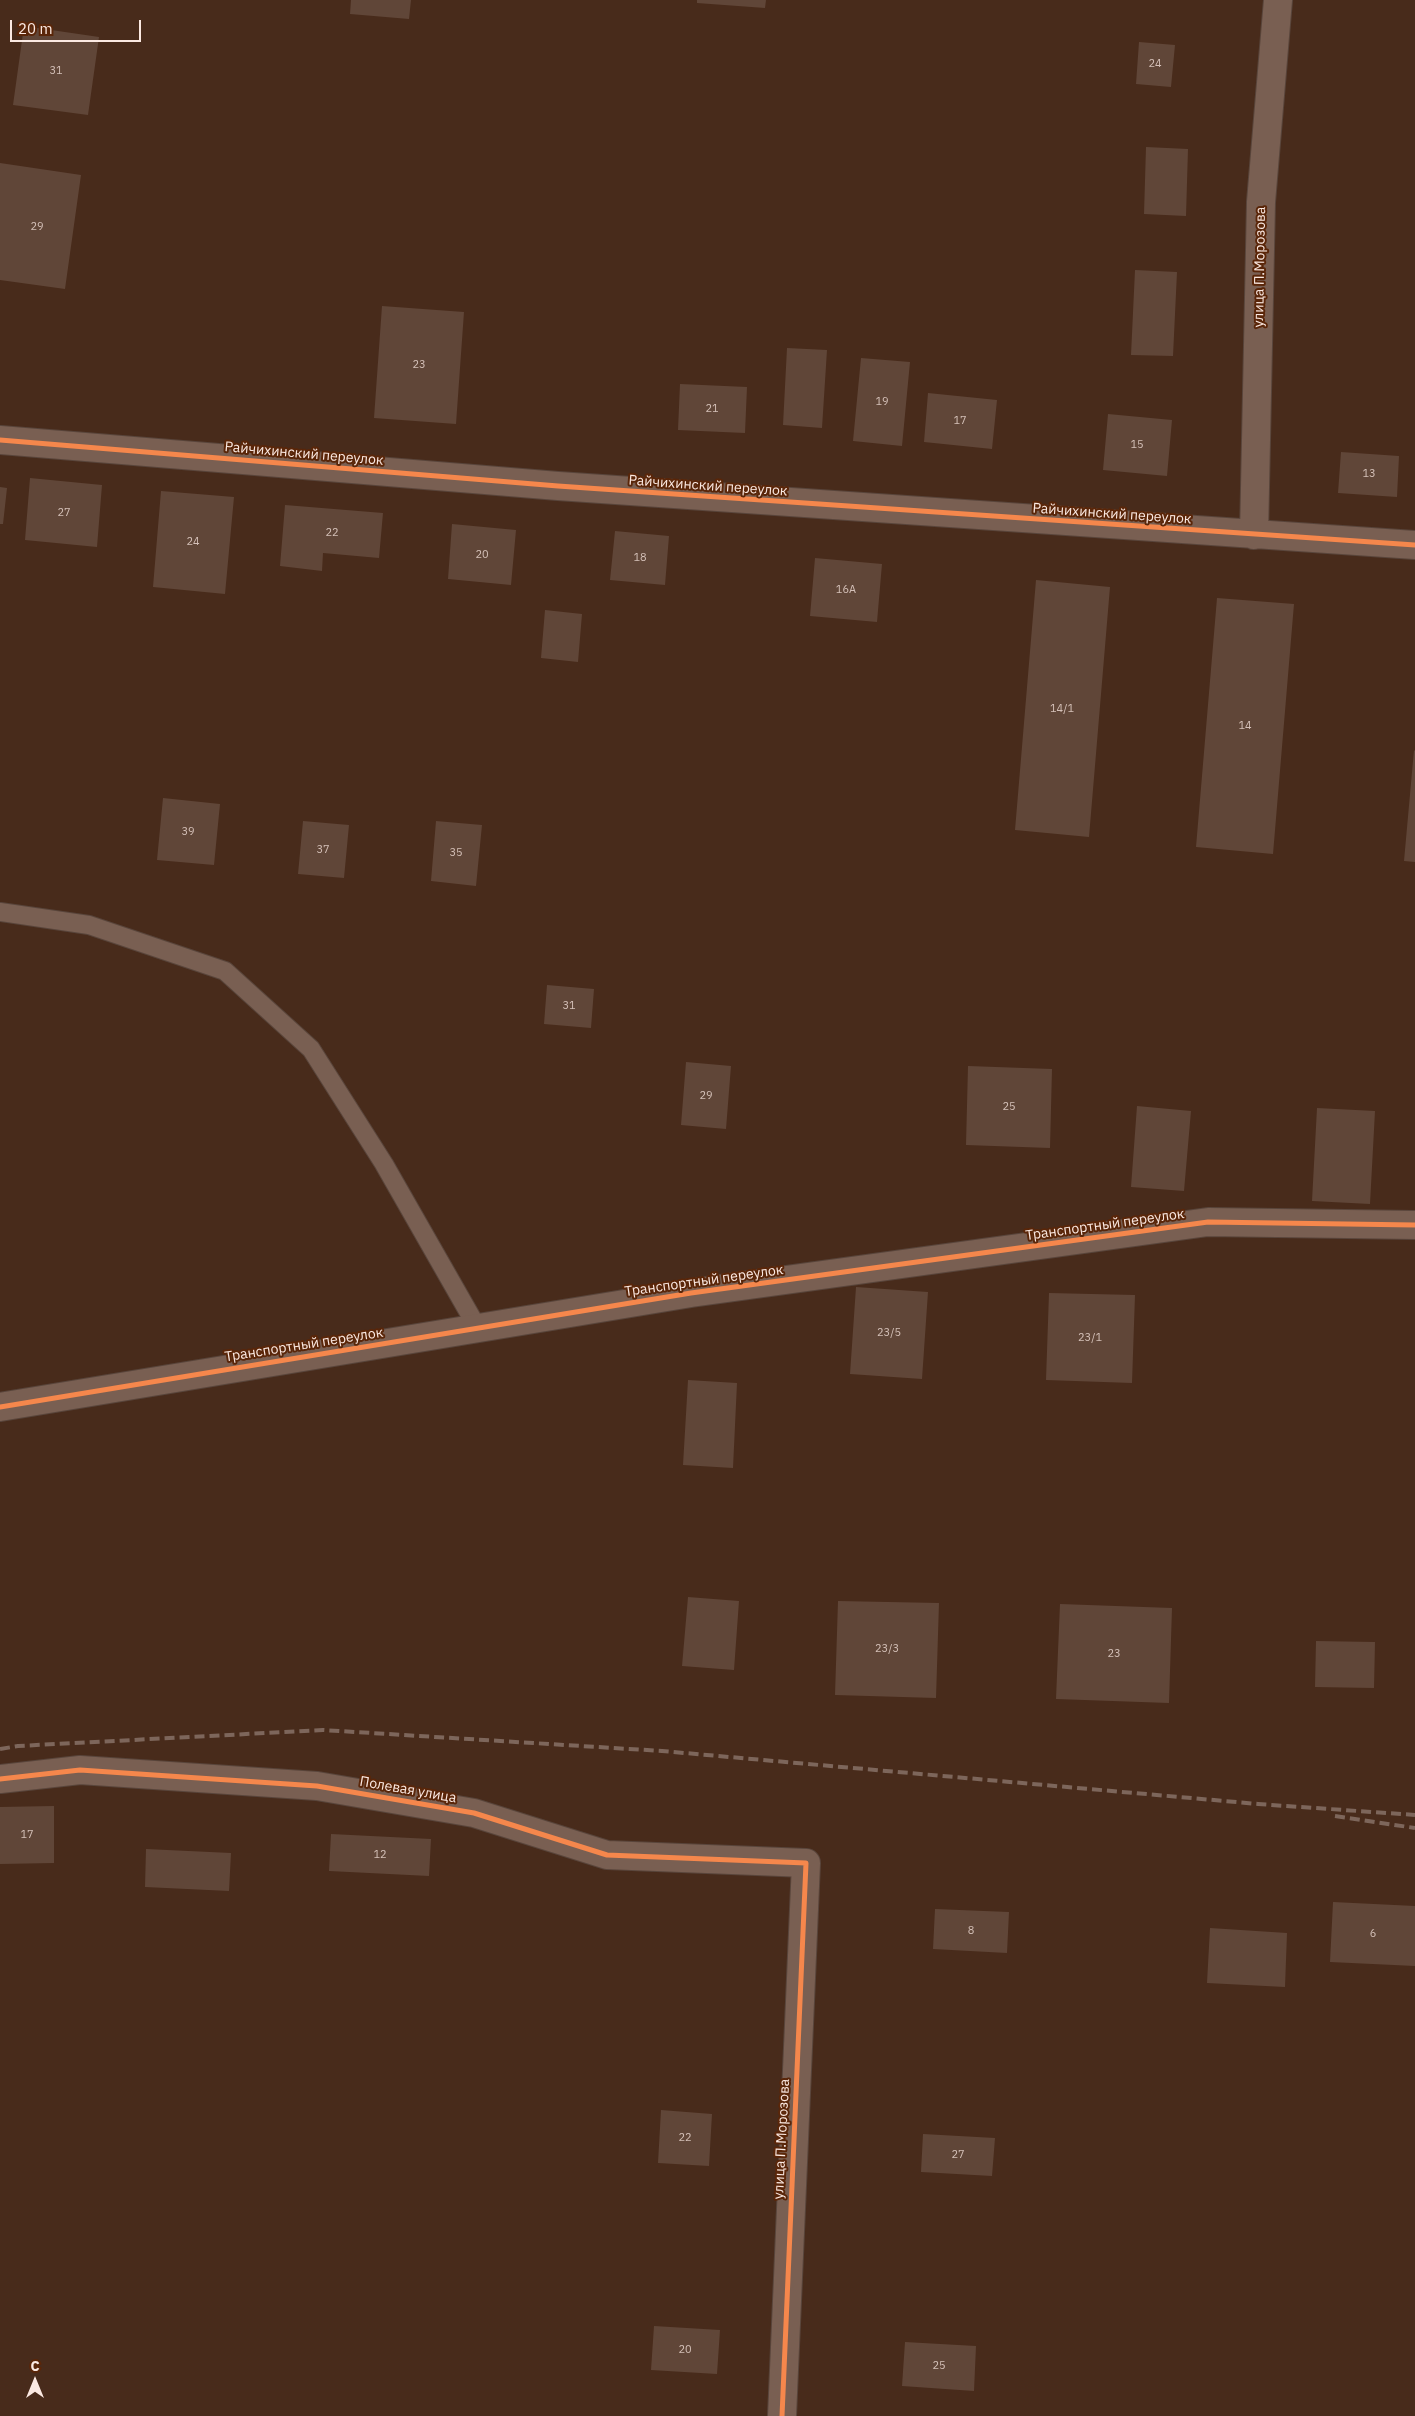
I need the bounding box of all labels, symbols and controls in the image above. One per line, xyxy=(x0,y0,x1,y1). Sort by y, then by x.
scale bar xyxy=(12,10,144,42)
text: 20 m xyxy=(18,19,53,38)
house number: 24 xyxy=(1148,57,1162,71)
house number: 31 xyxy=(49,64,63,78)
street label: улица П.Морозова xyxy=(1251,206,1269,328)
house number: 29 xyxy=(30,220,44,234)
house number: 23 xyxy=(412,358,426,372)
house number: 19 xyxy=(875,395,889,409)
house number: 21 xyxy=(705,402,719,416)
house number: 17 xyxy=(953,414,967,428)
house number: 15 xyxy=(1130,438,1144,452)
street label: Райчихинский переулок xyxy=(224,439,384,469)
house number: 13 xyxy=(1362,467,1376,481)
street label: Райчихинский переулок xyxy=(628,472,788,500)
street label: Райчихинский переулок xyxy=(1032,500,1192,528)
house number: 27 xyxy=(57,506,71,520)
house number: 22 xyxy=(325,526,339,540)
house number: 24 xyxy=(186,535,200,549)
house number: 20 xyxy=(475,548,489,562)
house number: 18 xyxy=(633,551,647,565)
house number: 16А xyxy=(836,583,856,597)
house number: 14/1 xyxy=(1050,702,1074,716)
house number: 14 xyxy=(1238,719,1252,733)
house number: 39 xyxy=(181,825,195,839)
house number: 37 xyxy=(316,843,330,857)
house number: 35 xyxy=(449,846,463,860)
house number: 31 xyxy=(562,999,576,1013)
house number: 29 xyxy=(699,1089,713,1103)
house number: 25 xyxy=(1002,1100,1016,1114)
street label: Транспортный переулок xyxy=(1024,1206,1186,1244)
street label: Транспортный переулок xyxy=(623,1262,785,1300)
street label: Транспортный переулок xyxy=(224,1324,384,1366)
house number: 23/5 xyxy=(877,1326,901,1340)
house number: 23/1 xyxy=(1078,1331,1102,1345)
house number: 23/3 xyxy=(875,1642,899,1656)
house number: 23 xyxy=(1107,1647,1121,1661)
street label: Полевая улица xyxy=(358,1773,458,1807)
house number: 17 xyxy=(20,1828,34,1842)
house number: 12 xyxy=(373,1848,387,1862)
house number: 8 xyxy=(968,1924,974,1938)
house number: 6 xyxy=(1370,1927,1376,1941)
street label: улица П.Морозова xyxy=(770,2078,794,2200)
house number: 22 xyxy=(678,2131,692,2145)
house number: 27 xyxy=(951,2148,965,2162)
house number: 20 xyxy=(678,2343,692,2357)
north arrow xyxy=(10,2356,60,2406)
text: С xyxy=(30,2357,40,2375)
house number: 25 xyxy=(932,2359,946,2373)

